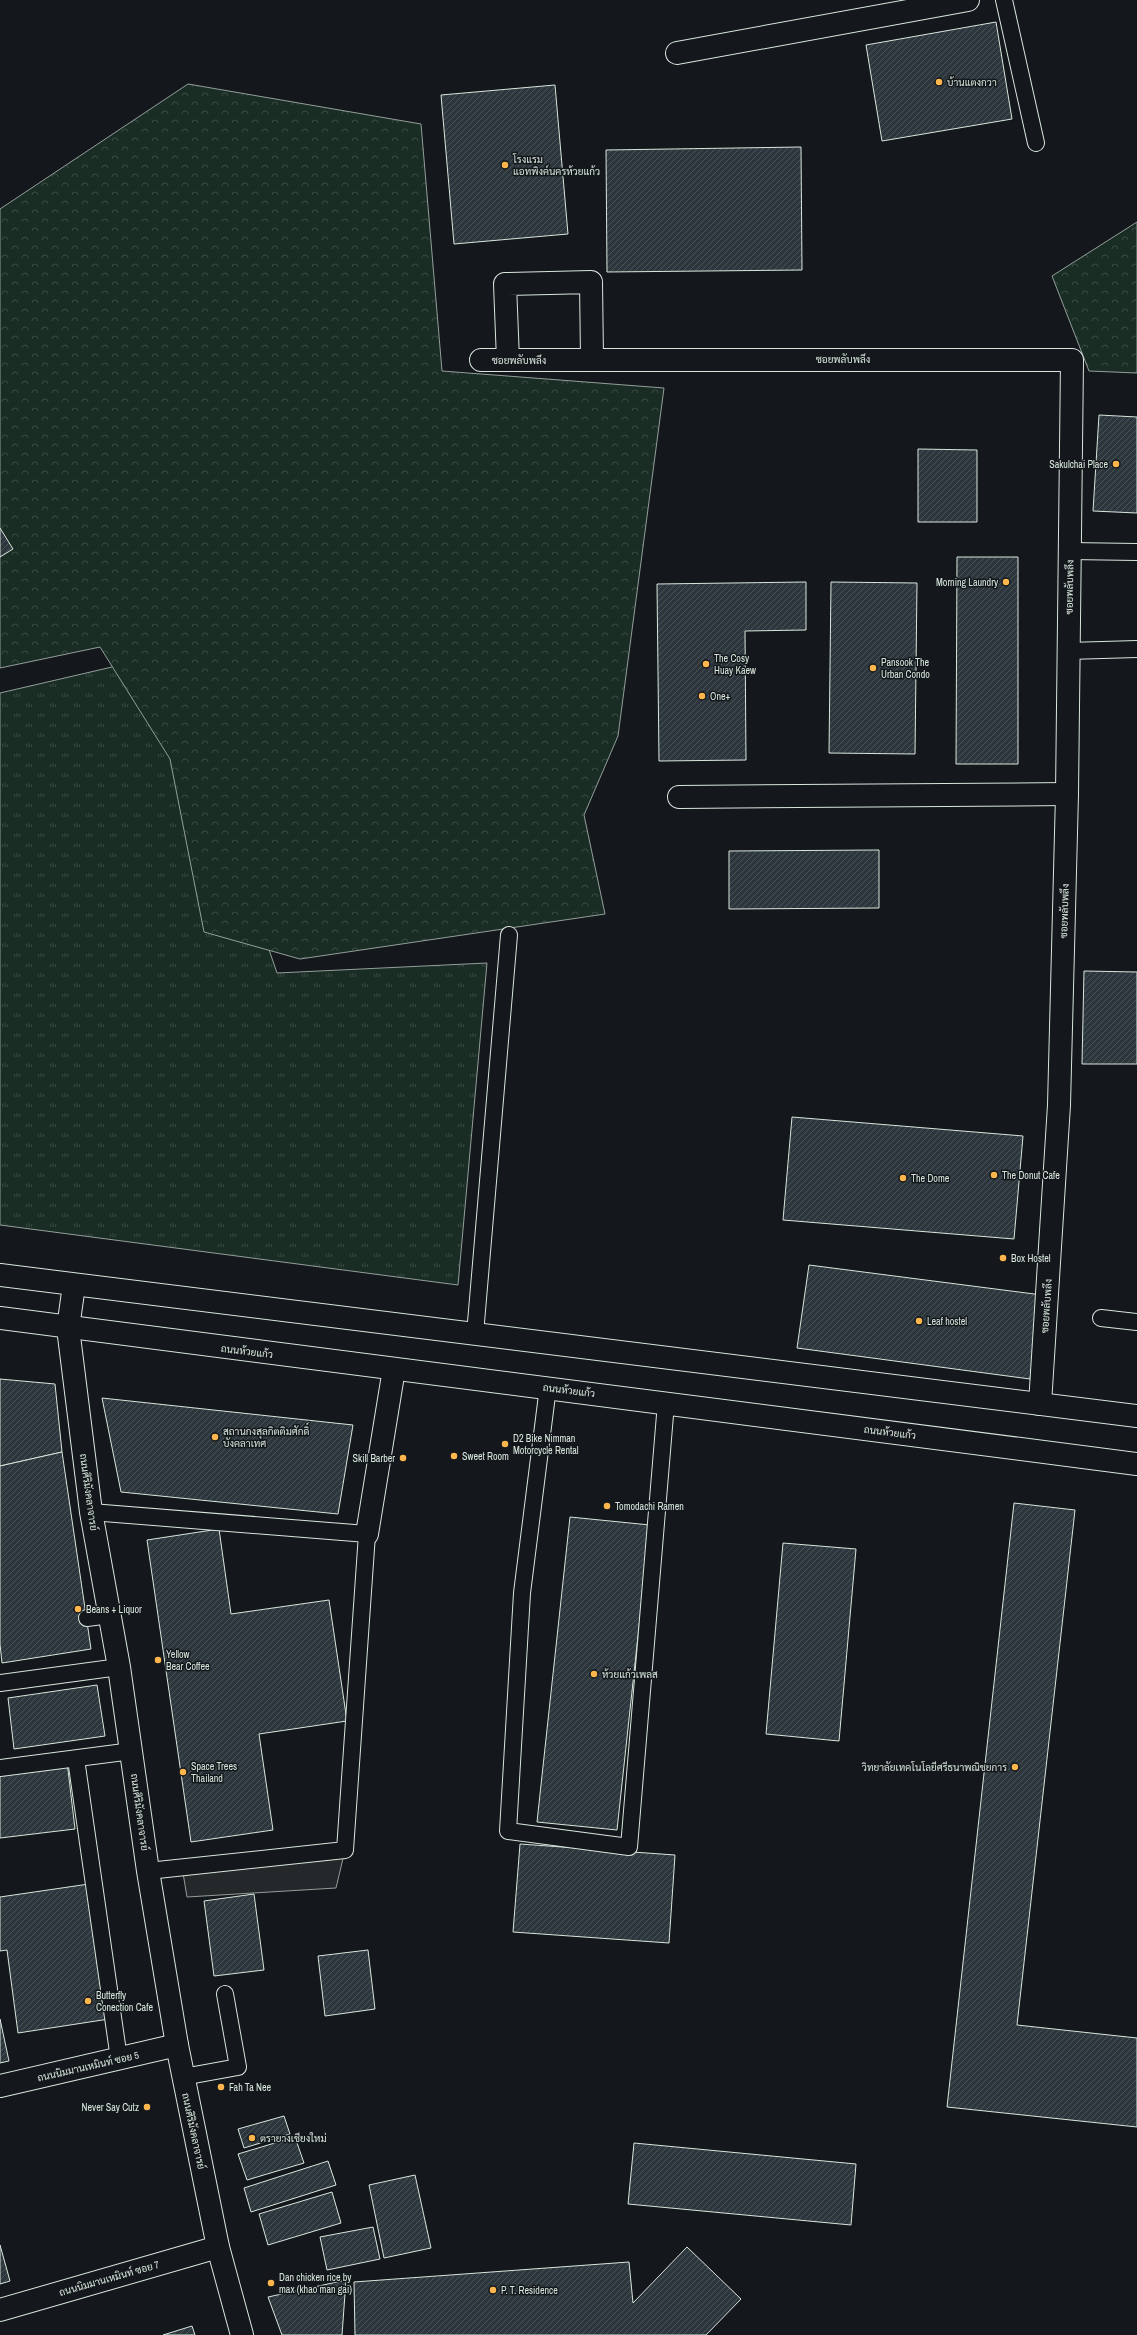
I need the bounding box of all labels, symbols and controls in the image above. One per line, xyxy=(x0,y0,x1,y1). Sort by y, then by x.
place label: บ้านแตงกวา xyxy=(947,76,997,89)
marker: บ้านแตงกวา xyxy=(934,77,944,87)
place label: โรงแรม แอทพิงค์นครห้วยแก้ว xyxy=(512,153,600,178)
marker: โรงแรม แอทพิงค์นครห้วยแก้ว xyxy=(500,160,510,170)
street label: ซอยพลับพลึง xyxy=(816,353,870,366)
street label: ซอยพลับพลึง xyxy=(492,354,546,367)
place label: Sakulchai Place xyxy=(1049,458,1108,471)
marker: Sakulchai Place xyxy=(1111,459,1121,469)
street label: ซอยพลับพลึง xyxy=(1063,560,1076,614)
place label: Morning Laundry xyxy=(936,576,999,589)
marker: Morning Laundry xyxy=(1001,577,1011,587)
place label: The Cosy Huay Kaew xyxy=(714,652,756,677)
place label: Pansook The Urban Condo xyxy=(881,656,930,681)
marker: The Cosy Huay Kaew xyxy=(701,659,711,669)
marker: Pansook The Urban Condo xyxy=(868,663,878,673)
place label: One+ xyxy=(710,690,731,703)
marker: One+ xyxy=(697,691,707,701)
street label: ซอยพลับพลึง xyxy=(1057,883,1072,939)
place label: The Donut Cafe xyxy=(1002,1169,1060,1182)
marker: The Donut Cafe xyxy=(989,1170,999,1180)
place label: The Dome xyxy=(911,1172,950,1185)
marker: The Dome xyxy=(898,1173,908,1183)
place label: Box Hostel xyxy=(1011,1252,1051,1265)
marker: Box Hostel xyxy=(998,1253,1008,1263)
street label: ซอยพลับพลึง xyxy=(1038,1278,1055,1334)
place label: Leaf hostel xyxy=(927,1315,967,1328)
marker: Leaf hostel xyxy=(914,1316,924,1326)
street label: ถนนห้วยแก้ว xyxy=(220,1342,274,1361)
street label: ถนนห้วยแก้ว xyxy=(542,1381,596,1400)
place label: สถานกงสุลกิตติมศักดิ์ บังคลาเทศ xyxy=(223,1422,310,1450)
street label: ถนนห้วยแก้ว xyxy=(863,1423,917,1442)
marker: สถานกงสุลกิตติมศักดิ์ บังคลาเทศ xyxy=(210,1432,220,1442)
place label: D2 Bike Nimman Motorcycle Rental xyxy=(513,1432,579,1457)
marker: D2 Bike Nimman Motorcycle Rental xyxy=(500,1439,510,1449)
place label: Sweet Room xyxy=(462,1450,509,1463)
marker: Sweet Room xyxy=(449,1451,459,1461)
place label: Skill Barber xyxy=(353,1452,395,1465)
street label: ถนนศิริมังคลาจารย์ xyxy=(77,1453,101,1531)
marker: Skill Barber xyxy=(398,1453,408,1463)
place label: Tomodachi Ramen xyxy=(615,1500,684,1513)
marker: Tomodachi Ramen xyxy=(602,1501,612,1511)
place label: Beans + Liquor xyxy=(86,1603,142,1616)
marker: Beans + Liquor xyxy=(73,1604,83,1614)
place label: Yellow Bear Coffee xyxy=(166,1648,210,1673)
marker: Yellow Bear Coffee xyxy=(153,1655,163,1665)
place label: ห้วยแก้วเพลส xyxy=(602,1668,658,1681)
marker: ห้วยแก้วเพลส xyxy=(589,1669,599,1679)
place label: Space Trees Thailand xyxy=(191,1760,237,1785)
place label: วิทยาลัยเทคโนโลยีศรีธนาพณิชยการ xyxy=(861,1761,1007,1774)
marker: วิทยาลัยเทคโนโลยีศรีธนาพณิชยการ xyxy=(1010,1762,1020,1772)
marker: Space Trees Thailand xyxy=(178,1767,188,1777)
street label: ถนนศิริมังคลาจารย์ xyxy=(128,1773,152,1851)
place label: Butterfly Conection Cafe xyxy=(96,1989,153,2014)
marker: Butterfly Conection Cafe xyxy=(83,1996,93,2006)
street label: ถนนนิมมานเหมินท์ ซอย 5 xyxy=(36,2047,141,2085)
place label: Fah Ta Nee xyxy=(229,2081,271,2094)
marker: Fah Ta Nee xyxy=(216,2082,226,2092)
street label: ถนนศิริมังคลาจารย์ xyxy=(179,2092,209,2170)
place label: Never Say Cutz xyxy=(82,2101,139,2114)
marker: Never Say Cutz xyxy=(142,2102,152,2112)
place label: ตรายางเชียงใหม่ xyxy=(260,2132,327,2145)
marker: ตรายางเชียงใหม่ xyxy=(247,2133,257,2143)
street label: ถนนนิมมานเหมินท์ ซอย 7 xyxy=(57,2257,161,2299)
place label: Dan chicken rice by max (khao man gai) xyxy=(279,2271,352,2296)
marker: Dan chicken rice by max (khao man gai) xyxy=(266,2278,276,2288)
place label: P. T. Residence xyxy=(501,2284,558,2297)
marker: P. T. Residence xyxy=(488,2285,498,2295)

